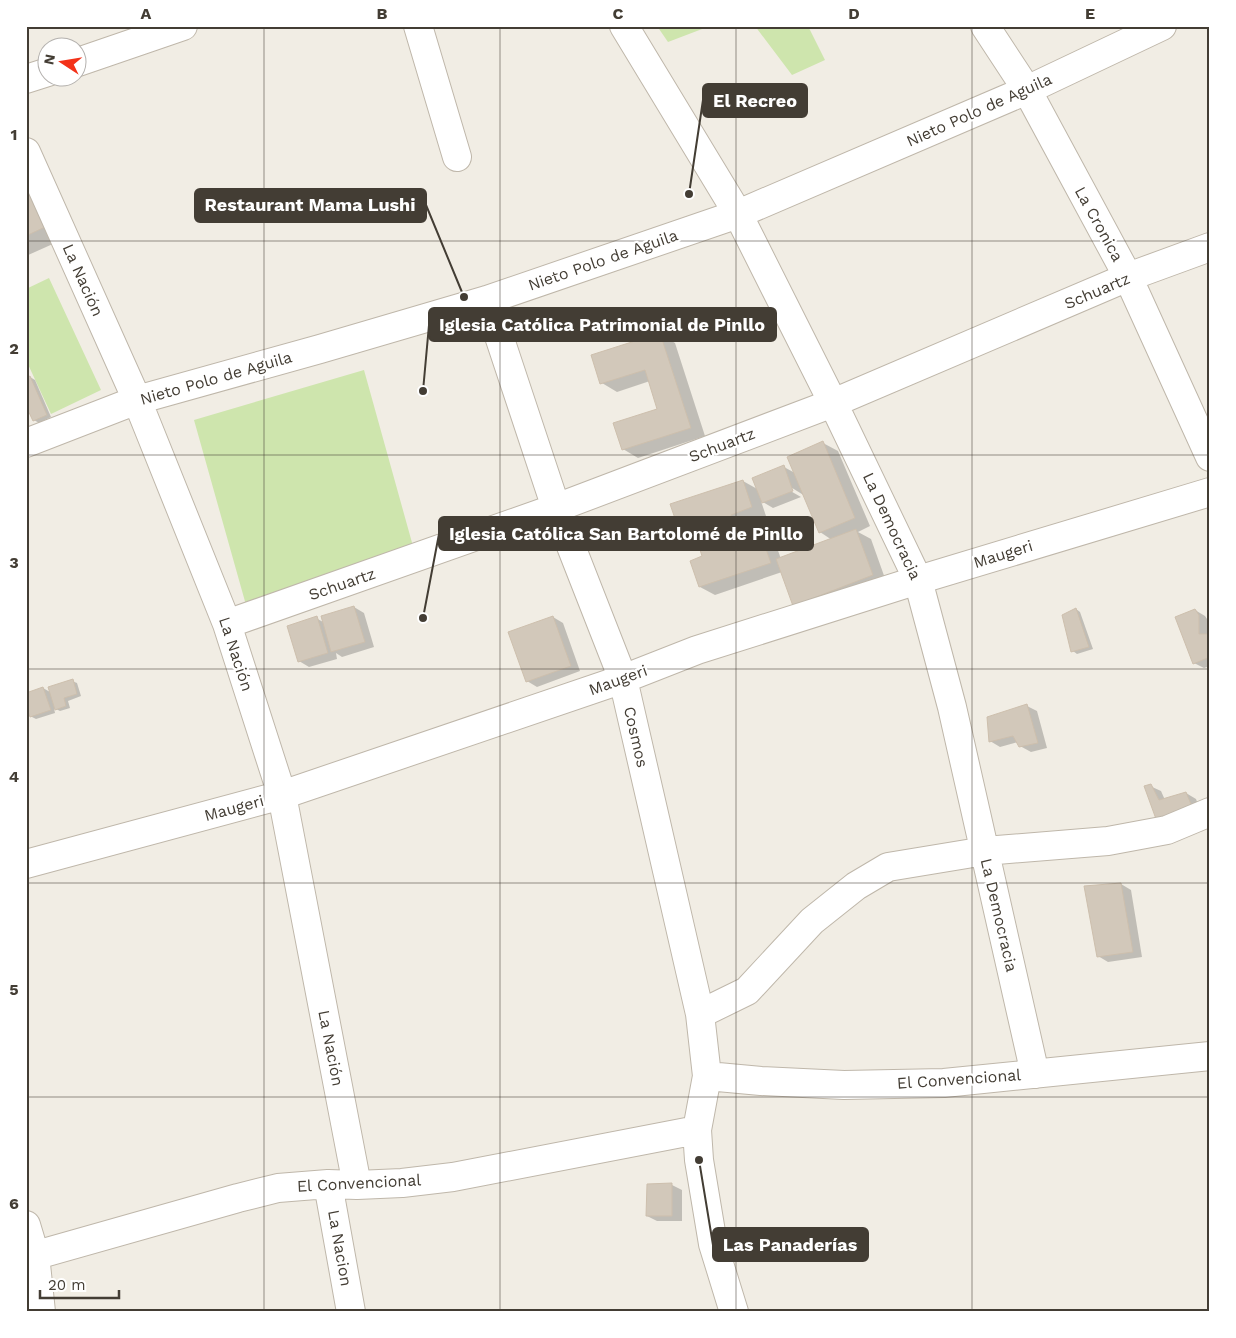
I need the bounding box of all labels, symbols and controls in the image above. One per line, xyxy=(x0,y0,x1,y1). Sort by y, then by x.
text: A xyxy=(141,4,152,23)
text: B xyxy=(377,4,388,23)
text: C xyxy=(613,4,624,23)
text: D xyxy=(848,4,860,23)
text: E xyxy=(1085,4,1095,23)
north arrow xyxy=(38,38,88,88)
text: N xyxy=(40,53,58,66)
street label: Nieto Polo de Aguila xyxy=(903,69,1055,151)
callout: El Recreo xyxy=(703,84,807,117)
text: El Recreo xyxy=(713,90,797,111)
text: 1 xyxy=(11,125,17,144)
street label: La Cronica xyxy=(1071,183,1127,265)
callout: Restaurant Mama Lushi xyxy=(195,189,426,222)
text: Restaurant Mama Lushi xyxy=(204,194,416,215)
street label: Nieto Polo de Aguila xyxy=(526,225,680,295)
street label: La Nación xyxy=(59,241,107,319)
street label: Schuartz xyxy=(1061,269,1133,313)
callout: Iglesia Católica Patrimonial de Pinllo xyxy=(429,308,776,341)
text: Iglesia Católica Patrimonial de Pinllo xyxy=(439,314,765,335)
text: 2 xyxy=(9,339,19,358)
street label: Nieto Polo de Aguila xyxy=(138,347,294,409)
street label: Schuartz xyxy=(686,424,758,466)
street label: La Democracia xyxy=(859,469,925,583)
callout: Iglesia Católica San Bartolomé de Pinllo xyxy=(439,517,813,550)
text: Iglesia Católica San Bartolomé de Pinllo xyxy=(449,523,803,544)
street label: Maugeri xyxy=(971,536,1035,572)
text: 3 xyxy=(9,553,19,572)
street label: Schuartz xyxy=(306,564,378,604)
street label: La Nación xyxy=(215,614,257,694)
street label: Maugeri xyxy=(586,661,650,699)
street label: Cosmos xyxy=(620,705,652,769)
text: 4 xyxy=(9,767,19,786)
street label: Maugeri xyxy=(202,791,266,825)
street label: La Democracia xyxy=(977,856,1021,974)
text: 5 xyxy=(9,980,19,999)
street label: La Nación xyxy=(314,1008,348,1088)
street label: El Convencional xyxy=(896,1065,1022,1093)
street label: El Convencional xyxy=(296,1170,422,1196)
text: 6 xyxy=(9,1194,19,1213)
street label: La Nacion xyxy=(324,1208,356,1288)
callout: Las Panaderías xyxy=(713,1228,868,1261)
text: Las Panaderías xyxy=(723,1234,858,1255)
scale bar xyxy=(40,1268,119,1300)
text: 20 m xyxy=(48,1276,86,1294)

